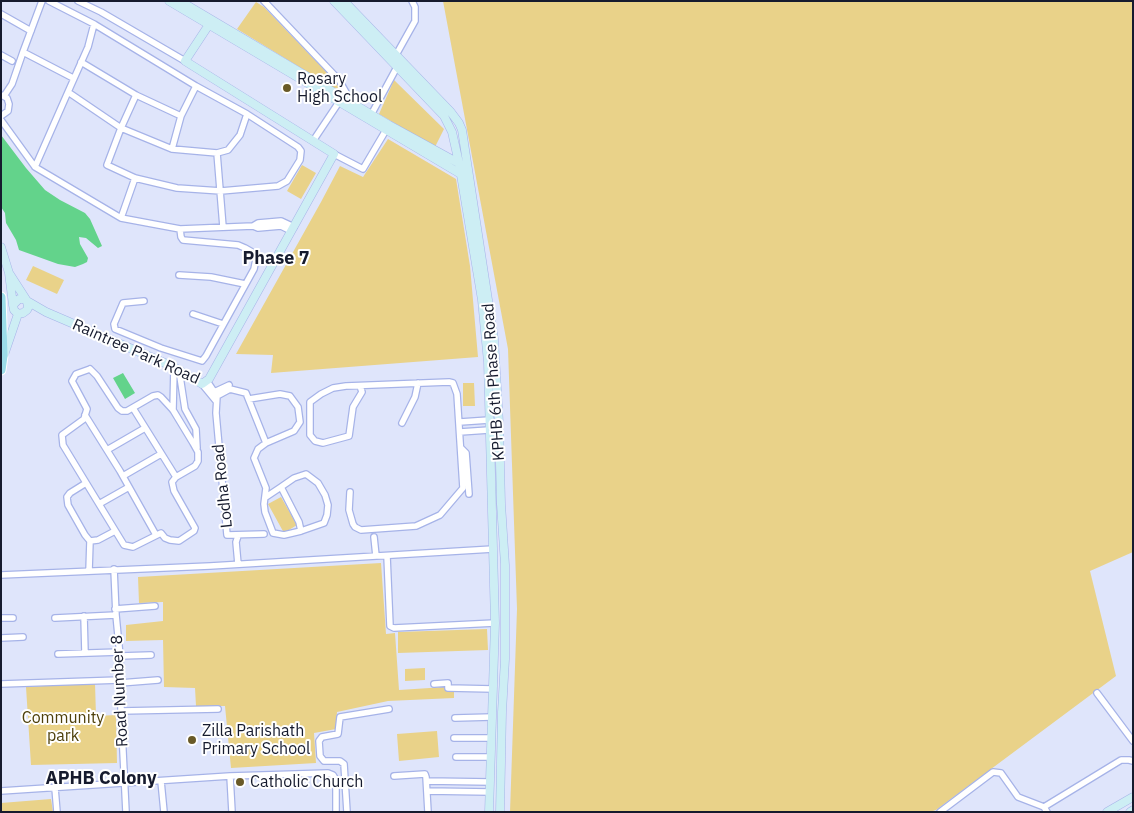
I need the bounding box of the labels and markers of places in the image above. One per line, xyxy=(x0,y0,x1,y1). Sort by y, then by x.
place label: Rosary High School xyxy=(297,69,382,107)
marker: Rosary High School xyxy=(281,82,293,94)
place label: Zilla Parishath Primary School xyxy=(202,721,310,759)
marker: Zilla Parishath Primary School xyxy=(186,734,198,746)
place label: Catholic Church xyxy=(250,772,363,792)
marker: Catholic Church xyxy=(234,776,246,788)

